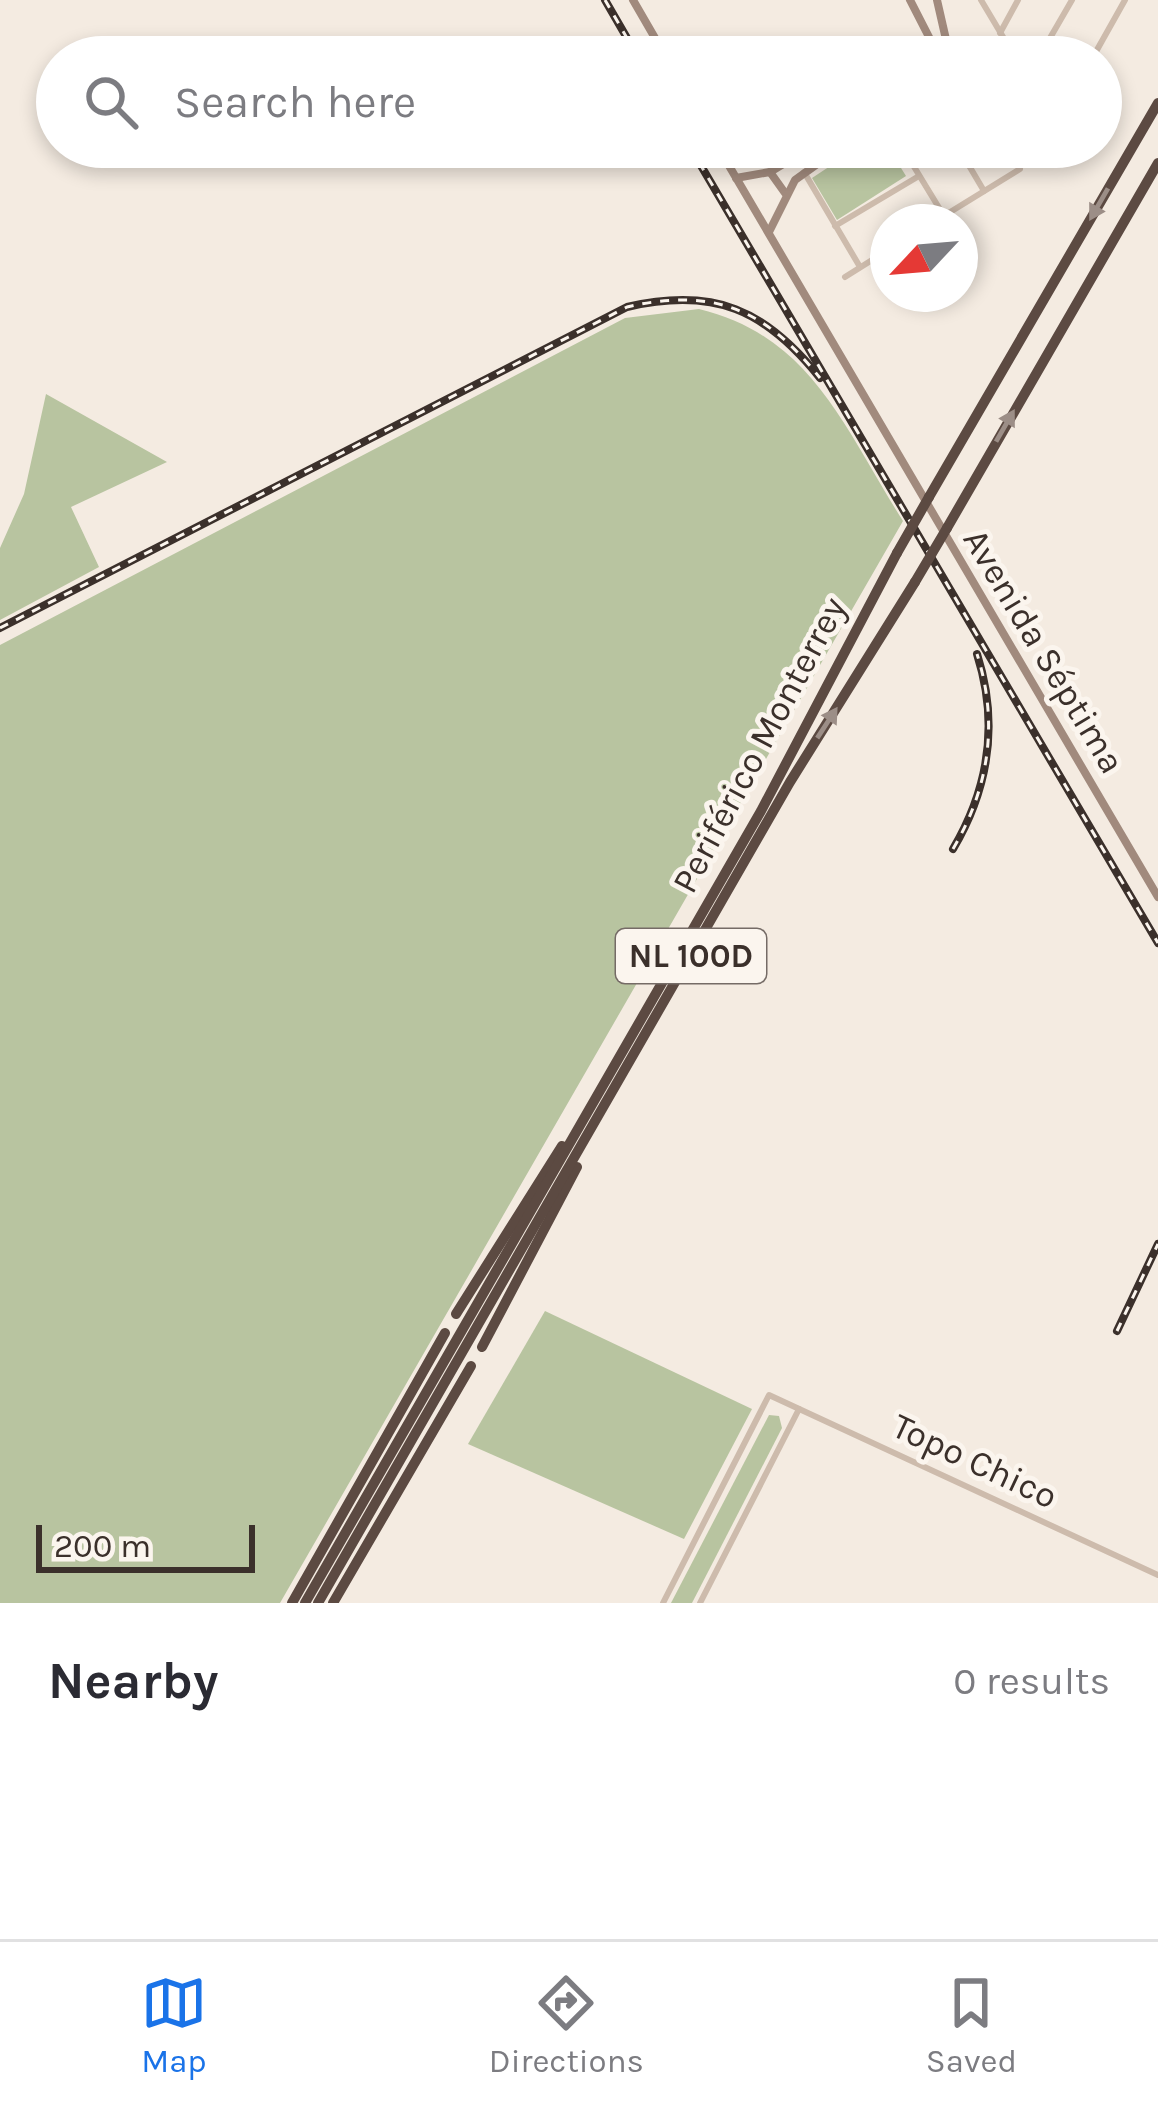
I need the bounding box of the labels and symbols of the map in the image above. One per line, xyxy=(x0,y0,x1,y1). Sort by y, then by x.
one-way arrow xyxy=(1089,187,1110,221)
north arrow xyxy=(870,204,978,312)
one-way arrow xyxy=(993,409,1014,443)
street label: Avenida Séptima xyxy=(954,521,1134,781)
street label: Periférico Monterrey xyxy=(663,590,855,900)
one-way arrow xyxy=(815,707,837,740)
road number: NL 100D xyxy=(616,929,766,983)
street label: Topo Chico xyxy=(886,1405,1064,1517)
scale bar xyxy=(36,1519,255,1572)

